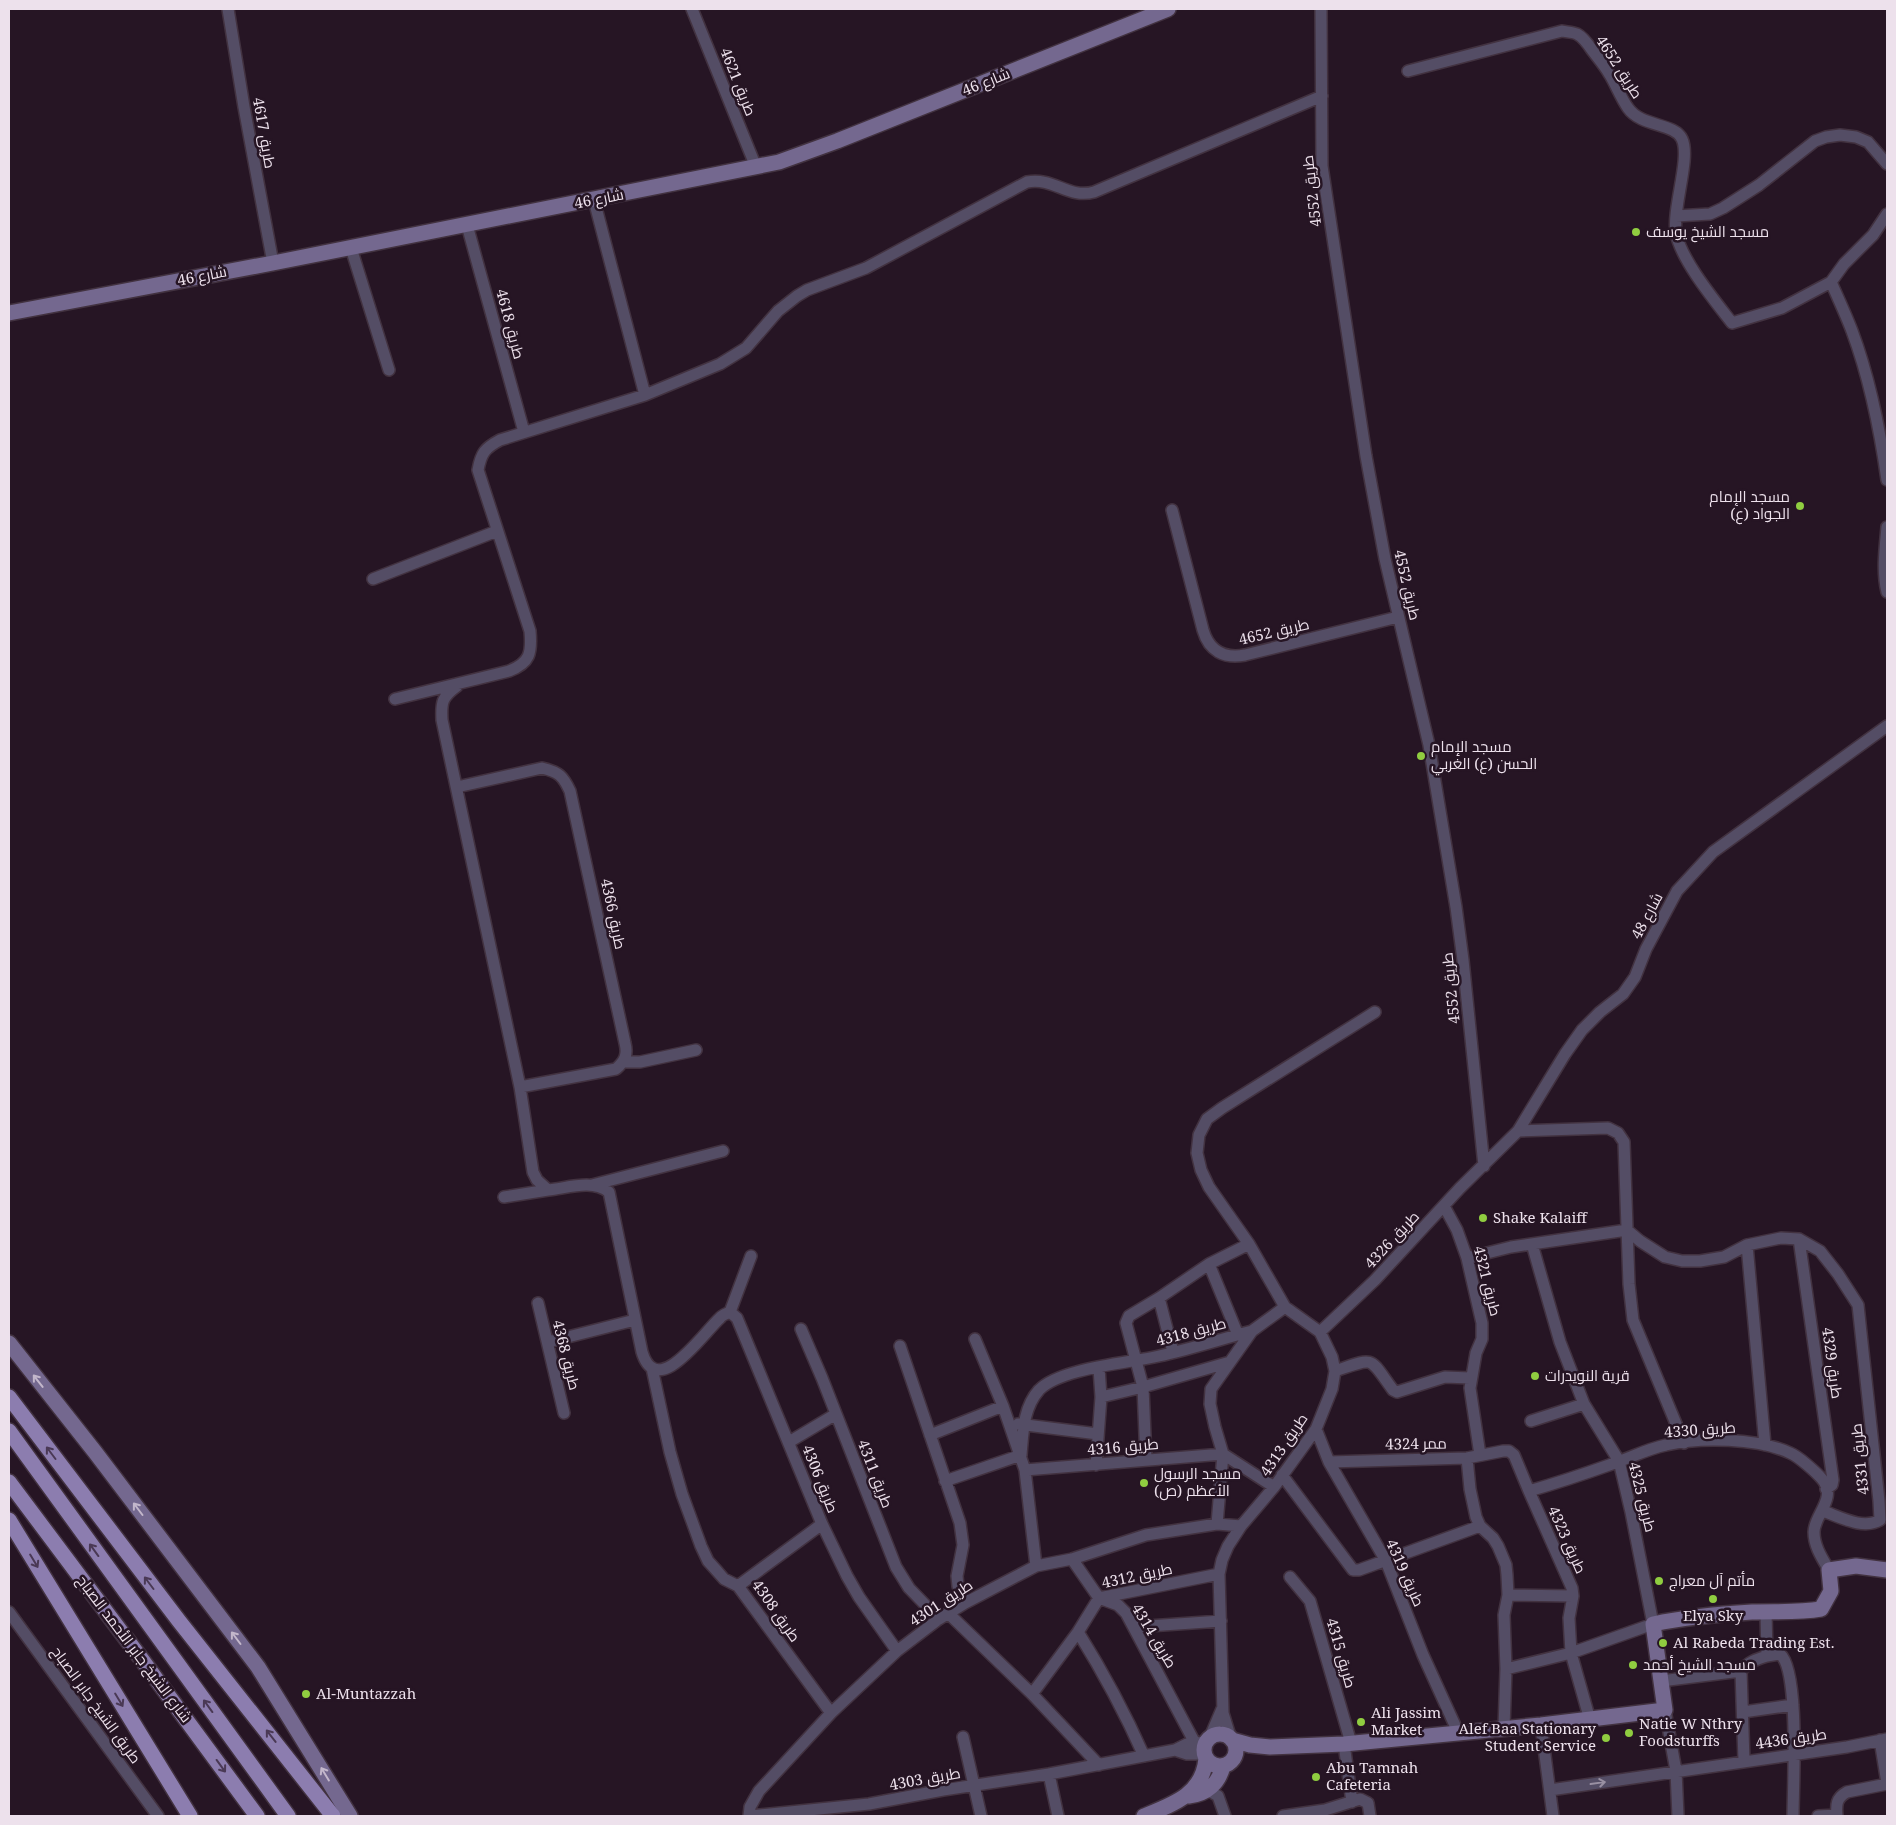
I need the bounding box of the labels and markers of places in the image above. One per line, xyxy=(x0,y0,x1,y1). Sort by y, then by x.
place label: مسجد الشيخ يوسف xyxy=(1646,221,1769,243)
marker: مسجد الشيخ يوسف xyxy=(1630,226,1642,238)
place label: مسجد الإمام الجواد (ع) xyxy=(1709,486,1790,525)
marker: مسجد الإمام الجواد (ع) xyxy=(1794,500,1806,512)
place label: مسجد الإمام الحسن (ع) الغربي xyxy=(1431,736,1537,776)
marker: مسجد الإمام الحسن (ع) الغربي xyxy=(1415,750,1427,762)
place label: Shake Kalaiff xyxy=(1493,1207,1588,1227)
marker: Shake Kalaiff xyxy=(1477,1212,1489,1224)
place label: قرية النويدرات xyxy=(1545,1365,1629,1385)
marker: قرية النويدرات xyxy=(1529,1370,1541,1382)
place label: مسجد الرسول الأعظم (ص) xyxy=(1154,1463,1241,1501)
marker: مسجد الرسول الأعظم (ص) xyxy=(1138,1477,1150,1489)
place label: مأتم آل معراج xyxy=(1669,1570,1755,1592)
marker: مأتم آل معراج xyxy=(1653,1575,1665,1587)
marker: Elya Sky xyxy=(1707,1593,1719,1605)
place label: Elya Sky xyxy=(1683,1605,1744,1625)
place label: Al Rabeda Trading Est. xyxy=(1673,1632,1834,1652)
marker: Al Rabeda Trading Est. xyxy=(1657,1637,1669,1649)
place label: مسجد الشيخ أحمد xyxy=(1643,1654,1756,1676)
marker: مسجد الشيخ أحمد xyxy=(1627,1659,1639,1671)
place label: Al-Muntazzah xyxy=(316,1683,417,1703)
marker: Al-Muntazzah xyxy=(300,1688,312,1700)
place label: Ali Jassim Market xyxy=(1371,1702,1441,1739)
place label: Natie W Nthry Foodsturffs xyxy=(1639,1713,1743,1750)
marker: Ali Jassim Market xyxy=(1355,1716,1367,1728)
place label: Alef Baa Stationary Student Service xyxy=(1458,1718,1597,1755)
marker: Natie W Nthry Foodsturffs xyxy=(1623,1727,1635,1739)
marker: Alef Baa Stationary Student Service xyxy=(1600,1732,1612,1744)
place label: Abu Tamnah Cafeteria xyxy=(1326,1757,1419,1794)
marker: Abu Tamnah Cafeteria xyxy=(1310,1771,1322,1783)

